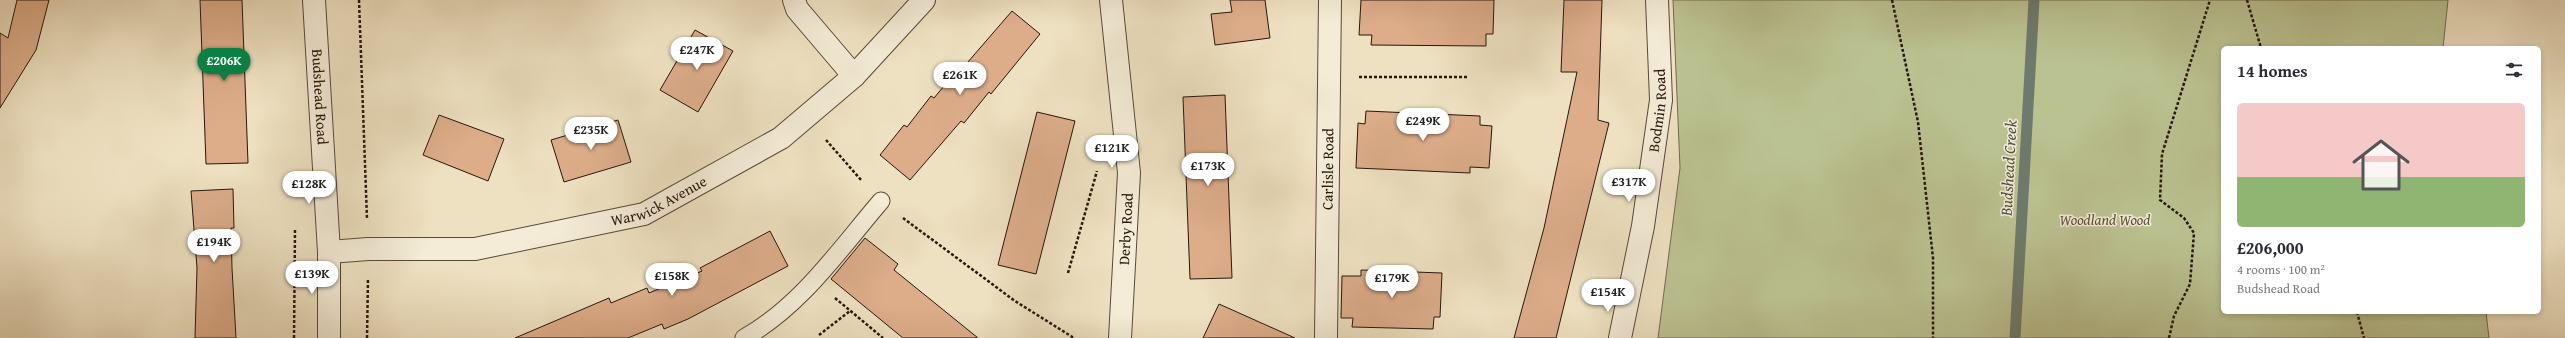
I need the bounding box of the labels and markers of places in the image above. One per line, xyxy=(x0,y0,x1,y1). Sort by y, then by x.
pin: £247K xyxy=(669,37,725,71)
pin: £206K xyxy=(196,48,252,82)
pin: £261K xyxy=(932,62,988,96)
pin: £249K xyxy=(1395,108,1451,142)
pin: £235K xyxy=(563,117,619,151)
pin: £121K xyxy=(1084,135,1140,169)
pin: £173K xyxy=(1180,153,1236,187)
pin: £317K xyxy=(1601,169,1657,203)
pin: £128K xyxy=(281,171,337,205)
pin: £194K xyxy=(186,229,242,263)
pin: £139K xyxy=(284,261,340,295)
pin: £158K xyxy=(644,263,700,297)
pin: £179K xyxy=(1364,265,1420,299)
pin: £154K xyxy=(1580,279,1636,313)

